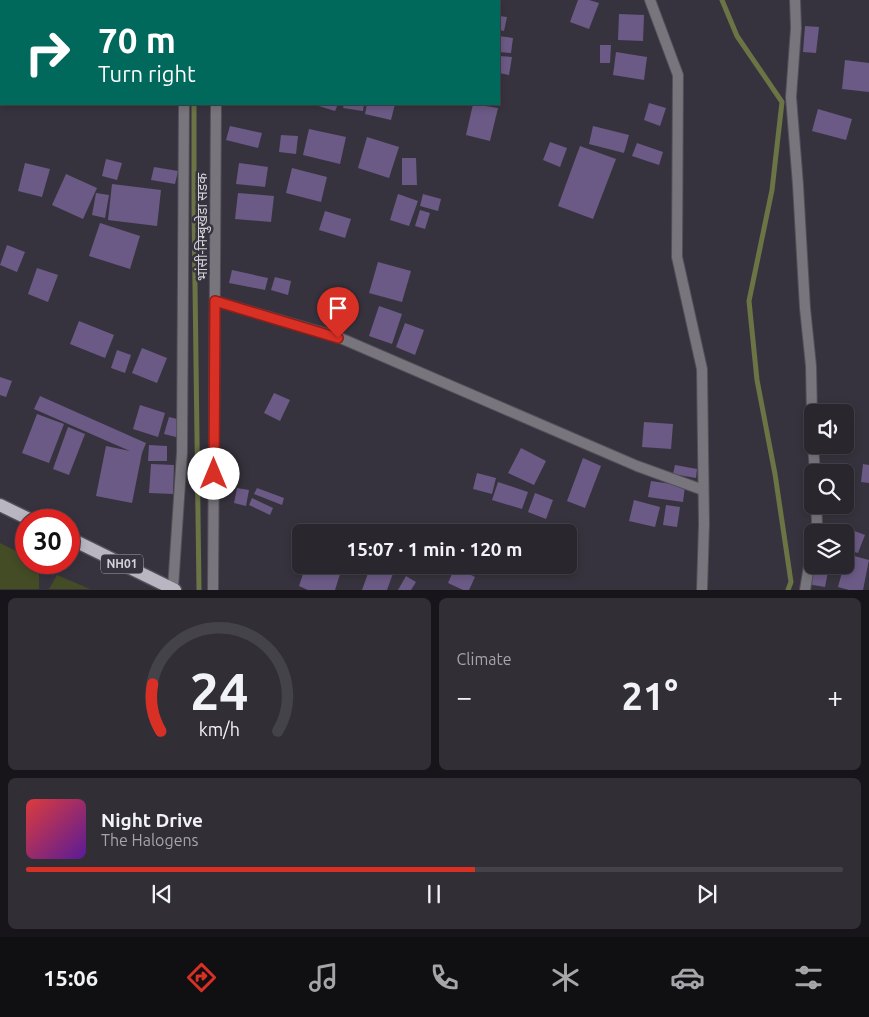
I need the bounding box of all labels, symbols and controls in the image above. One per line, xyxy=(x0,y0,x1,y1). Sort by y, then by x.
icon: right xyxy=(15,20,80,85)
text: 70 m xyxy=(98,20,176,60)
text: Turn right xyxy=(98,61,196,86)
street label: भांसी-निम्बुखेडा सडक xyxy=(193,173,212,281)
pin xyxy=(317,287,359,338)
icon: arrive xyxy=(324,294,352,322)
map controls xyxy=(804,404,854,574)
button: sound xyxy=(804,404,854,454)
position arrow xyxy=(187,447,239,499)
button: search xyxy=(804,464,854,514)
speed limit sign: 30 xyxy=(15,509,80,574)
button: layers xyxy=(804,524,854,574)
text: 15:07 · 1 min · 120 m xyxy=(347,538,522,560)
road number: NH01 xyxy=(101,554,143,574)
text: Climate xyxy=(457,650,512,668)
text: 24 xyxy=(190,662,249,720)
text: 21° xyxy=(622,675,678,717)
text: − xyxy=(457,681,472,712)
text: + xyxy=(827,681,843,712)
text: km/h xyxy=(199,719,240,739)
text: Night Drive xyxy=(101,809,203,831)
text: The Halogens xyxy=(101,831,199,849)
icon: previous xyxy=(148,880,176,908)
icon: pause xyxy=(420,880,448,908)
icon: next xyxy=(693,880,721,908)
icon: directions xyxy=(184,960,219,995)
icon: music xyxy=(306,960,341,995)
icon: phone xyxy=(427,960,462,995)
icon: climate xyxy=(548,960,583,995)
icon: car xyxy=(670,960,705,995)
icon: filters xyxy=(791,960,826,995)
text: 15:06 xyxy=(43,965,98,990)

